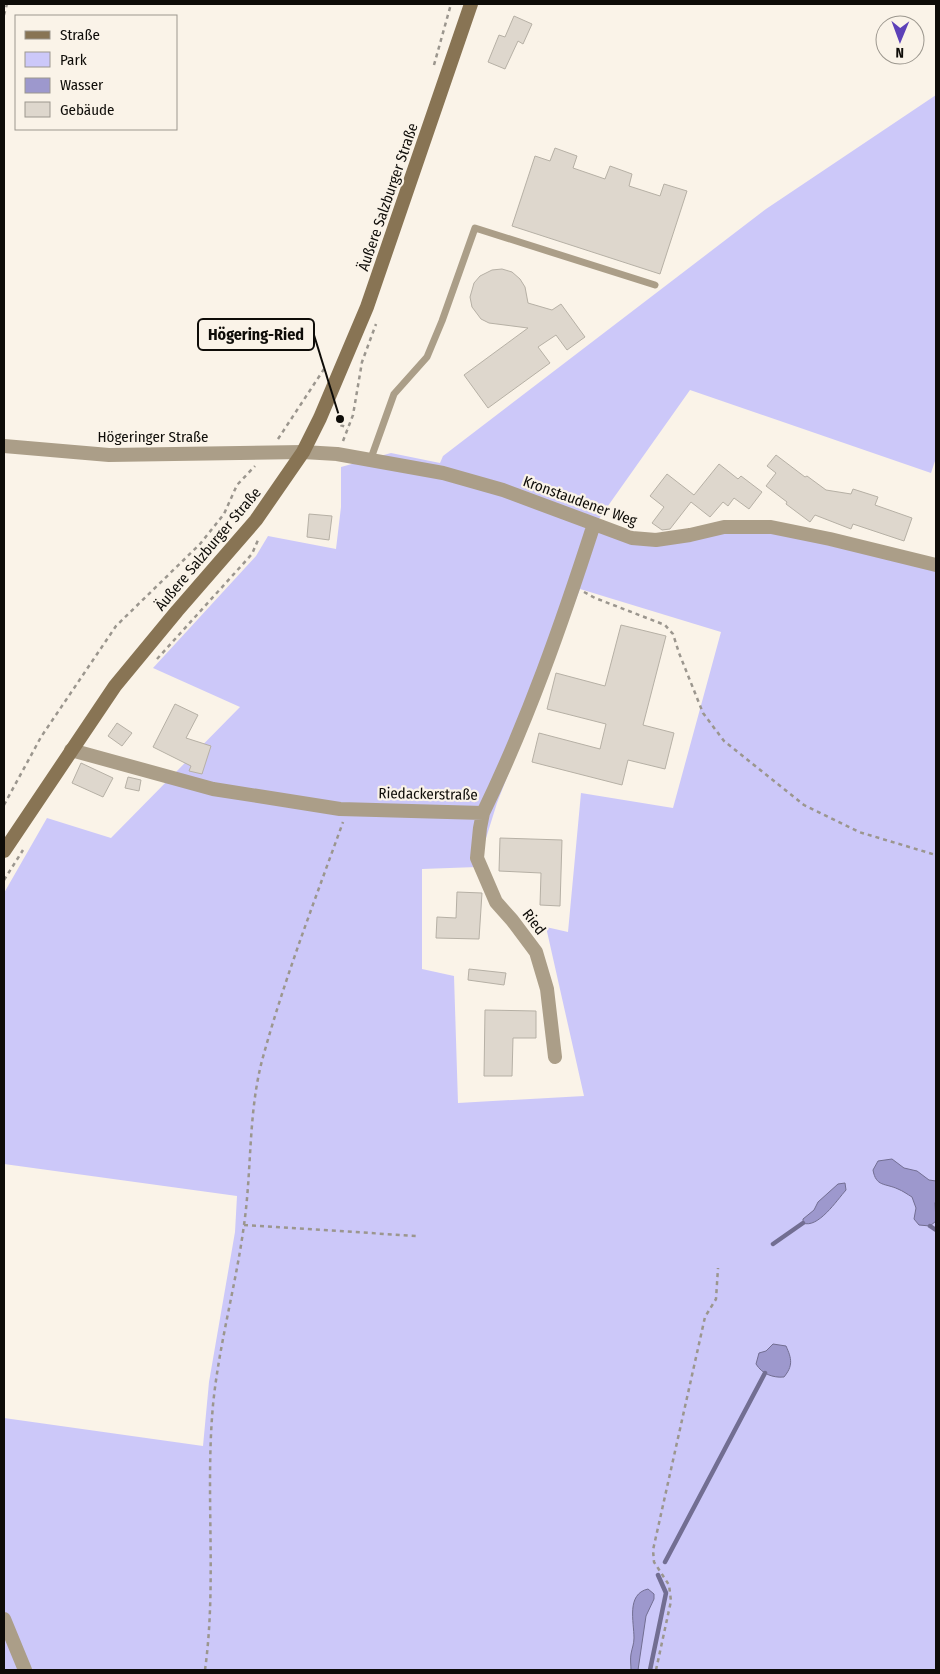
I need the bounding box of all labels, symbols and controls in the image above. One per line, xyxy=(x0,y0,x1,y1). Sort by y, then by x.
legend xyxy=(15,15,178,130)
north arrow xyxy=(875,15,925,65)
text: Straße xyxy=(60,26,100,44)
text: N xyxy=(895,44,904,61)
text: Park xyxy=(60,51,87,69)
text: Wasser xyxy=(60,76,104,94)
text: Gebäude xyxy=(60,101,115,119)
street label: Äußere Salzburger Straße xyxy=(354,121,422,273)
callout: Högering-Ried xyxy=(198,319,314,350)
text: Högering-Ried xyxy=(208,325,304,344)
street label: Högeringer Straße xyxy=(97,428,209,446)
street label: Kronstaudener Weg xyxy=(521,472,639,530)
street label: Äußere Salzburger Straße xyxy=(151,484,265,614)
street label: Riedackerstraße xyxy=(378,784,478,804)
street label: Ried xyxy=(519,906,549,938)

